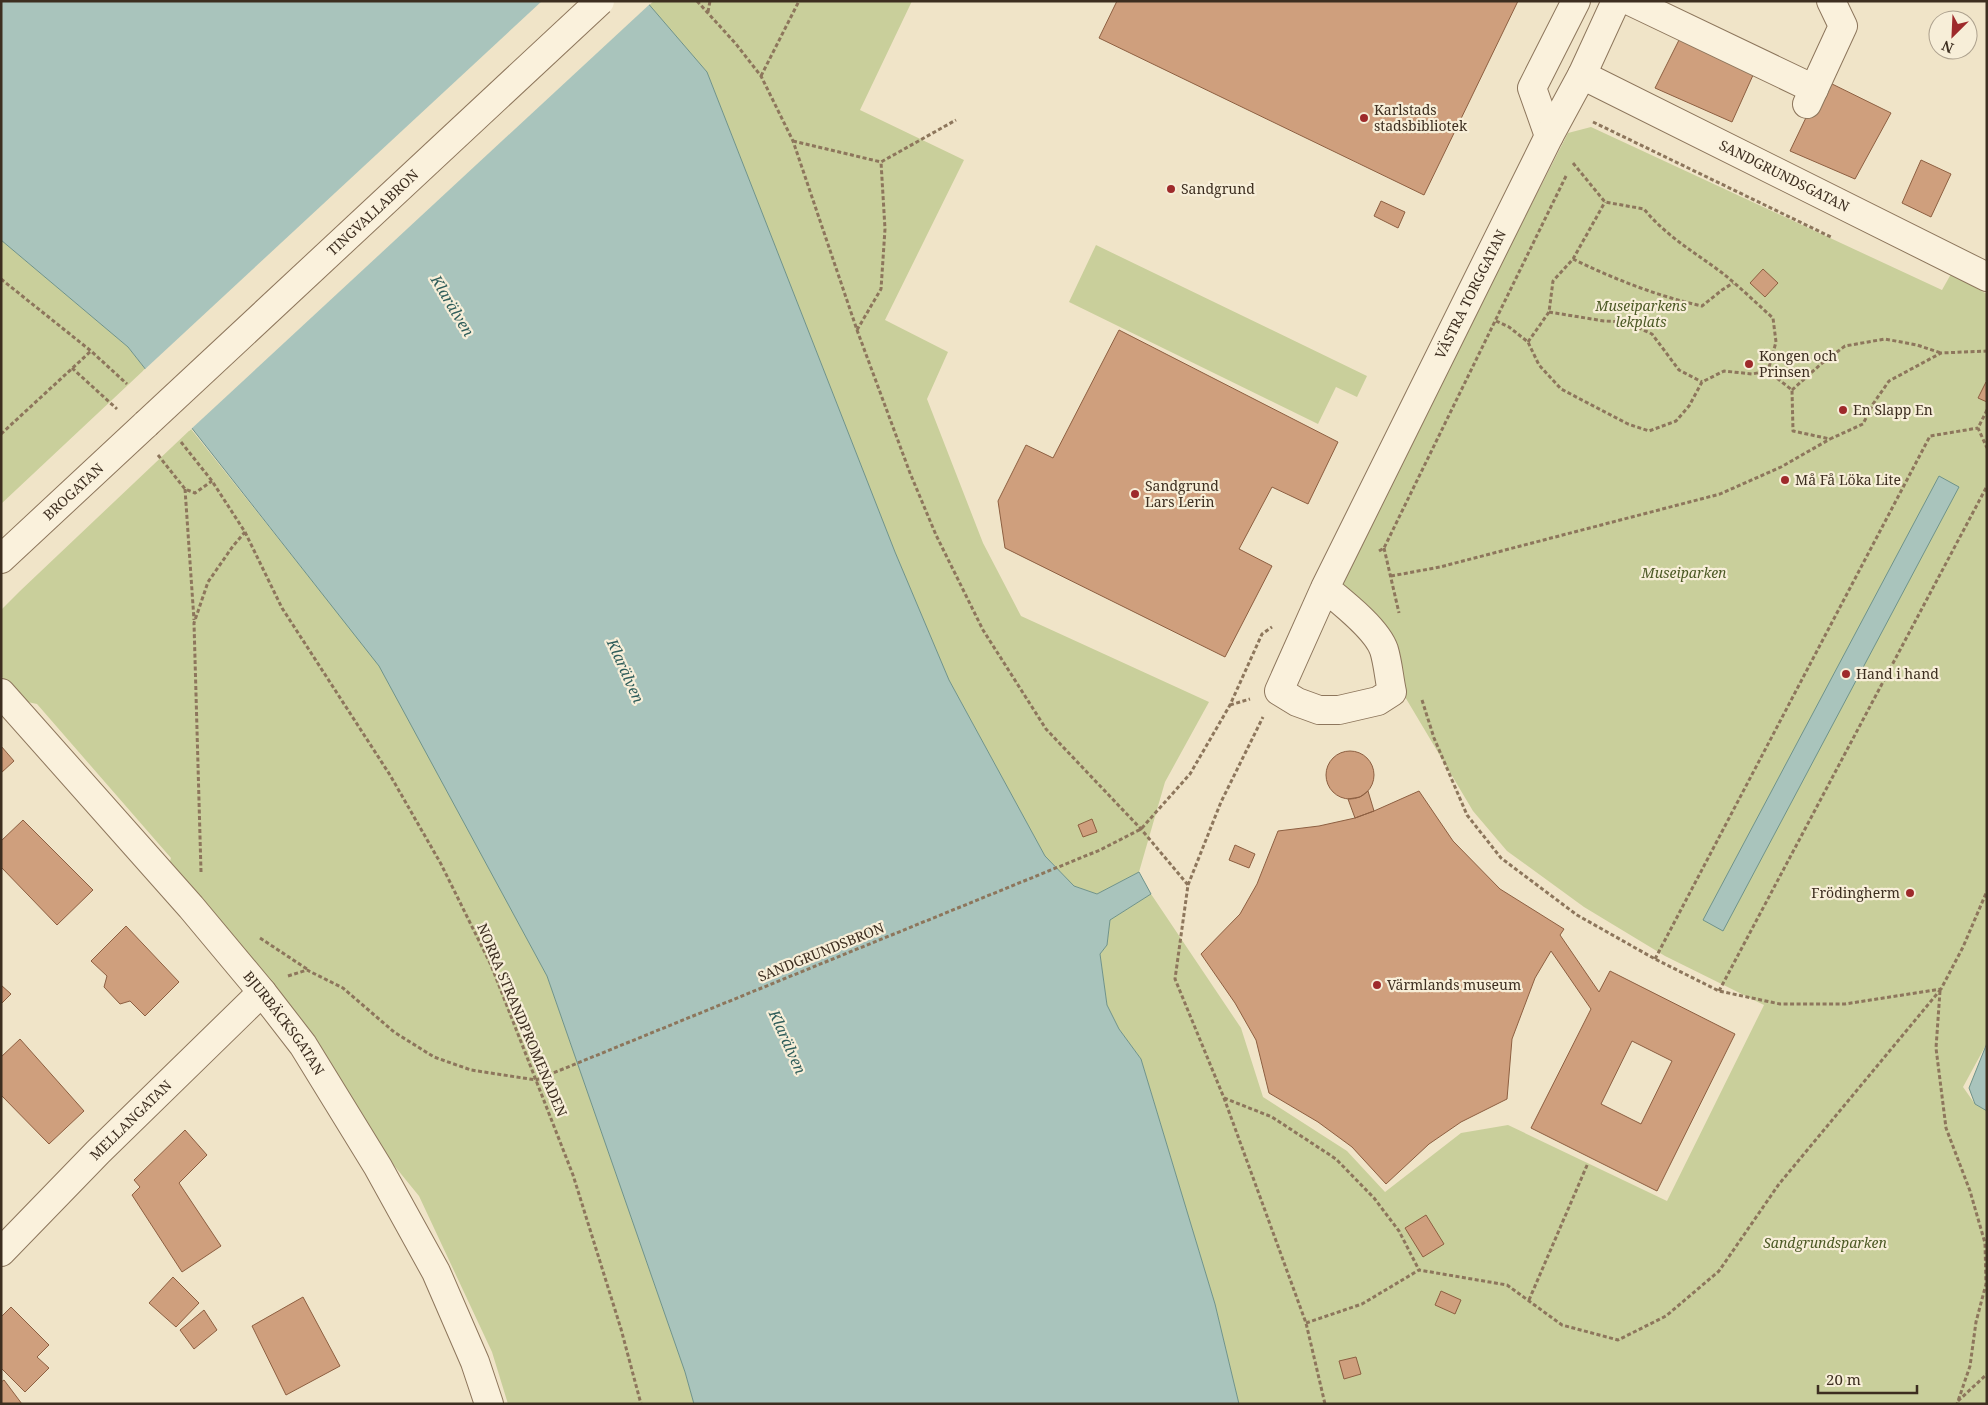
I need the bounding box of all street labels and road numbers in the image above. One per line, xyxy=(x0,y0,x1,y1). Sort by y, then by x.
street label: SANDGRUNDSGATAN xyxy=(1716,135,1853,216)
street label: TINGVALLABRON xyxy=(323,165,423,260)
street label: VÄSTRA TORGGATAN xyxy=(1430,226,1510,362)
street label: BROGATAN xyxy=(39,458,108,524)
street label: SANDGRUNDSBRON xyxy=(755,917,887,986)
street label: NORRA STRANDPROMENADEN xyxy=(473,920,572,1120)
street label: BJURBÄCKSGATAN xyxy=(239,967,329,1079)
street label: MELLANGATAN xyxy=(85,1075,176,1164)

